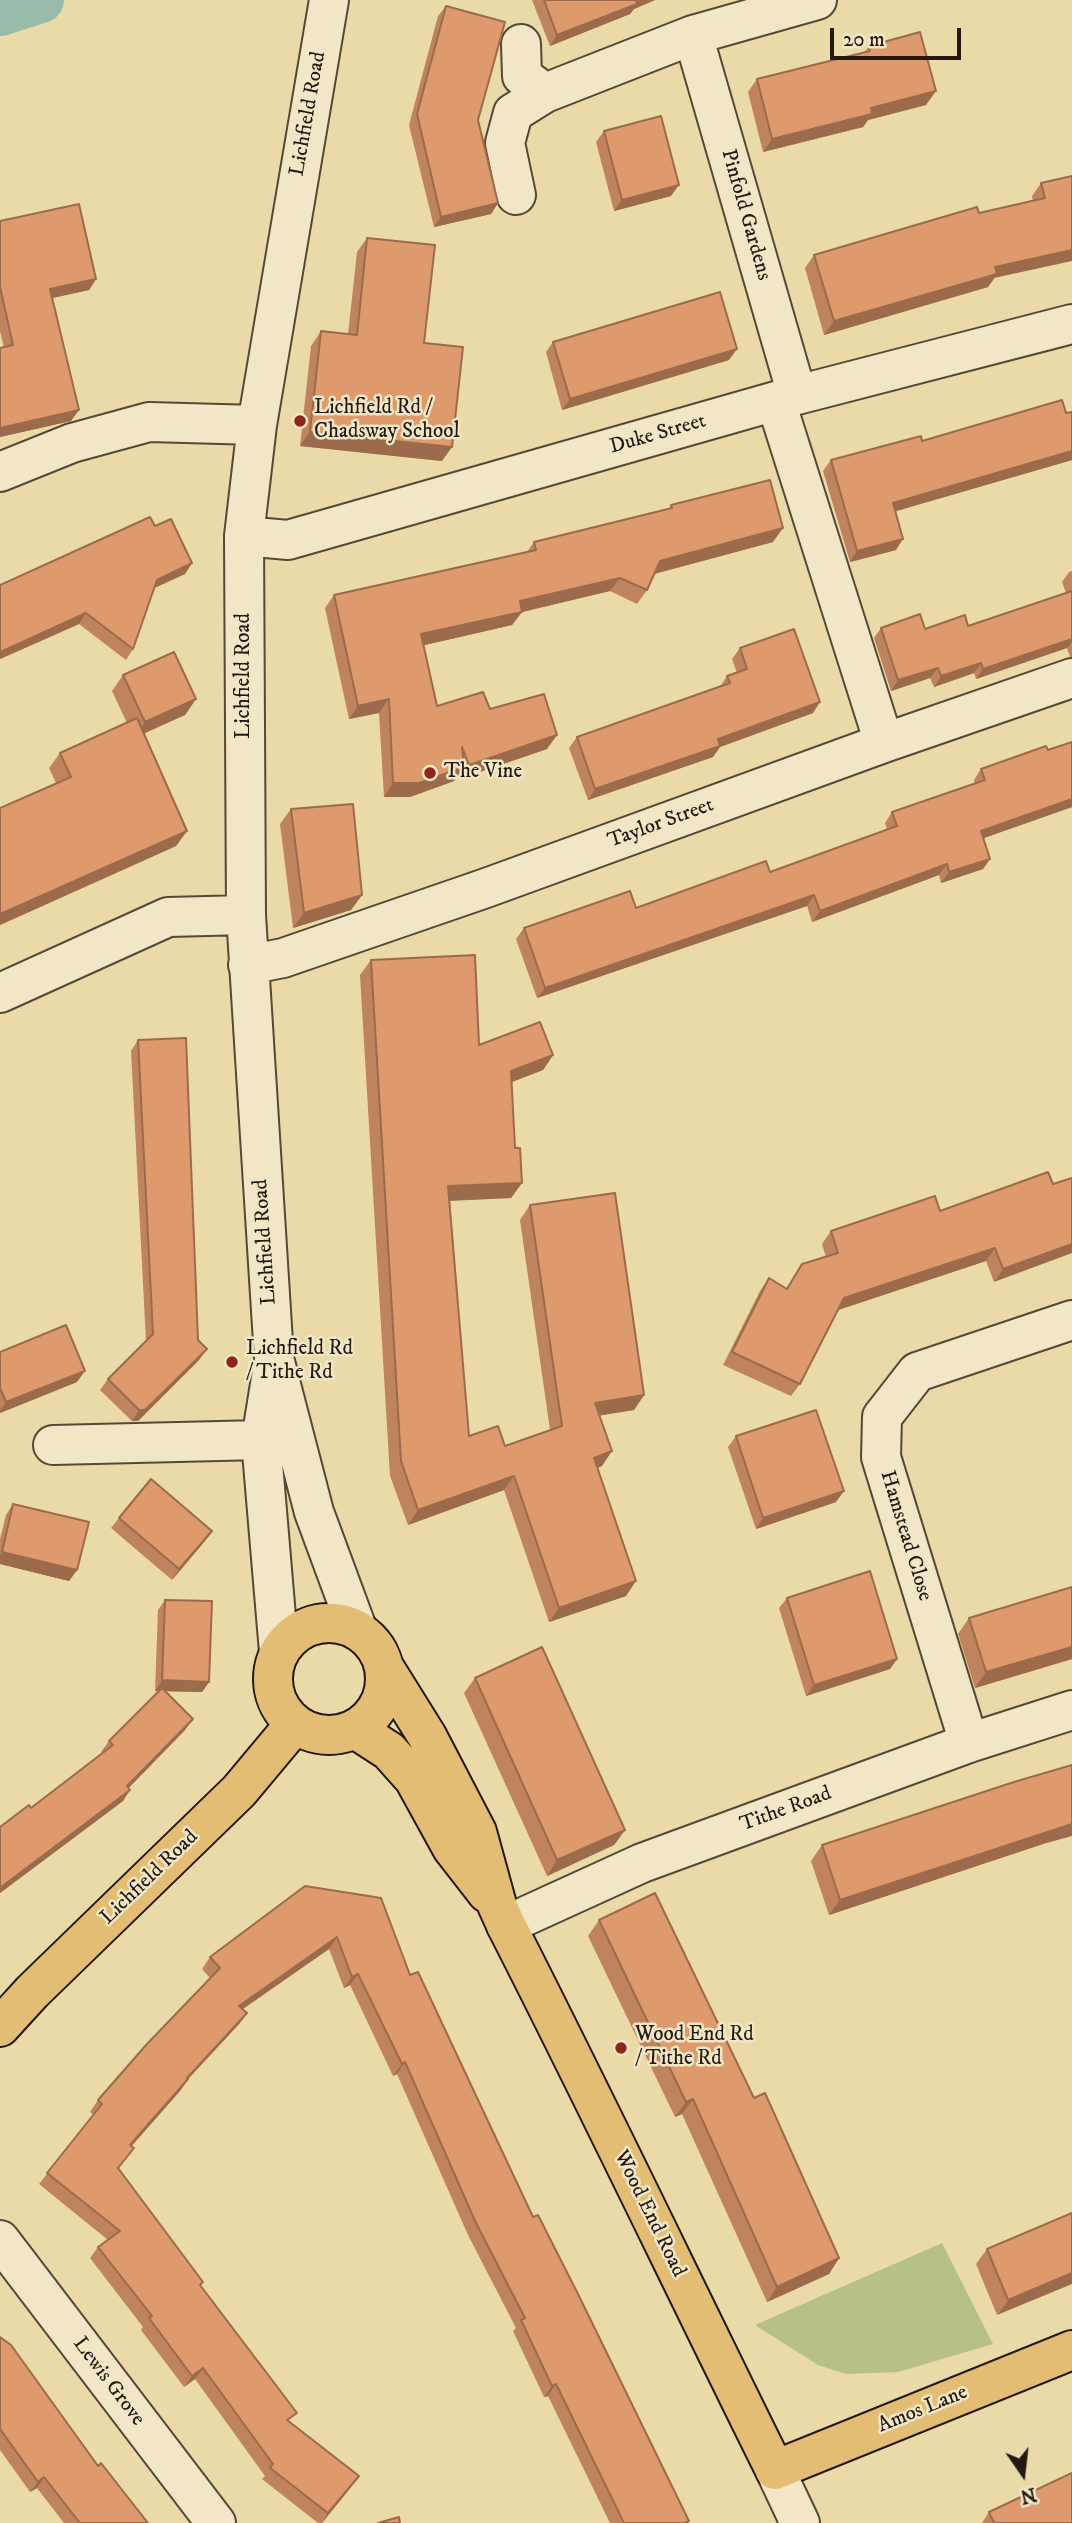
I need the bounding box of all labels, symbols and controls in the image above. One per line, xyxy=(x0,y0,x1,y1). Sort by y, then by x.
scale bar xyxy=(834,14,965,58)
text: 20 m xyxy=(843,27,885,53)
street label: Lichfield Road xyxy=(286,50,332,178)
street label: Pinfold Gardens xyxy=(714,147,776,283)
place label: Lichfield Rd / Chadsway School xyxy=(314,396,460,446)
street label: Duke Street xyxy=(607,409,709,461)
marker: Lichfield Rd / Chadsway School xyxy=(292,413,308,429)
street label: Lichfield Road xyxy=(232,613,258,739)
place label: The Vine xyxy=(444,760,522,786)
marker: The Vine xyxy=(422,765,438,781)
street label: Taylor Street xyxy=(605,793,717,855)
street label: Lichfield Road xyxy=(249,1178,283,1306)
place label: Lichfield Rd / Tithe Rd xyxy=(246,1337,353,1387)
marker: Lichfield Rd / Tithe Rd xyxy=(224,1354,240,1370)
street label: Hamstead Close xyxy=(873,1468,937,1604)
street label: Tithe Road xyxy=(737,1782,835,1838)
street label: Lichfield Road xyxy=(96,1825,204,1931)
place label: Wood End Rd / Tithe Rd xyxy=(635,2023,754,2073)
marker: Wood End Rd / Tithe Rd xyxy=(613,2040,629,2056)
street label: Wood End Road xyxy=(607,2147,691,2281)
street label: Lewis Grove xyxy=(66,2333,150,2431)
street label: Amos Lane xyxy=(874,2381,972,2439)
north arrow xyxy=(988,2439,1058,2509)
text: N xyxy=(1018,2482,1039,2508)

